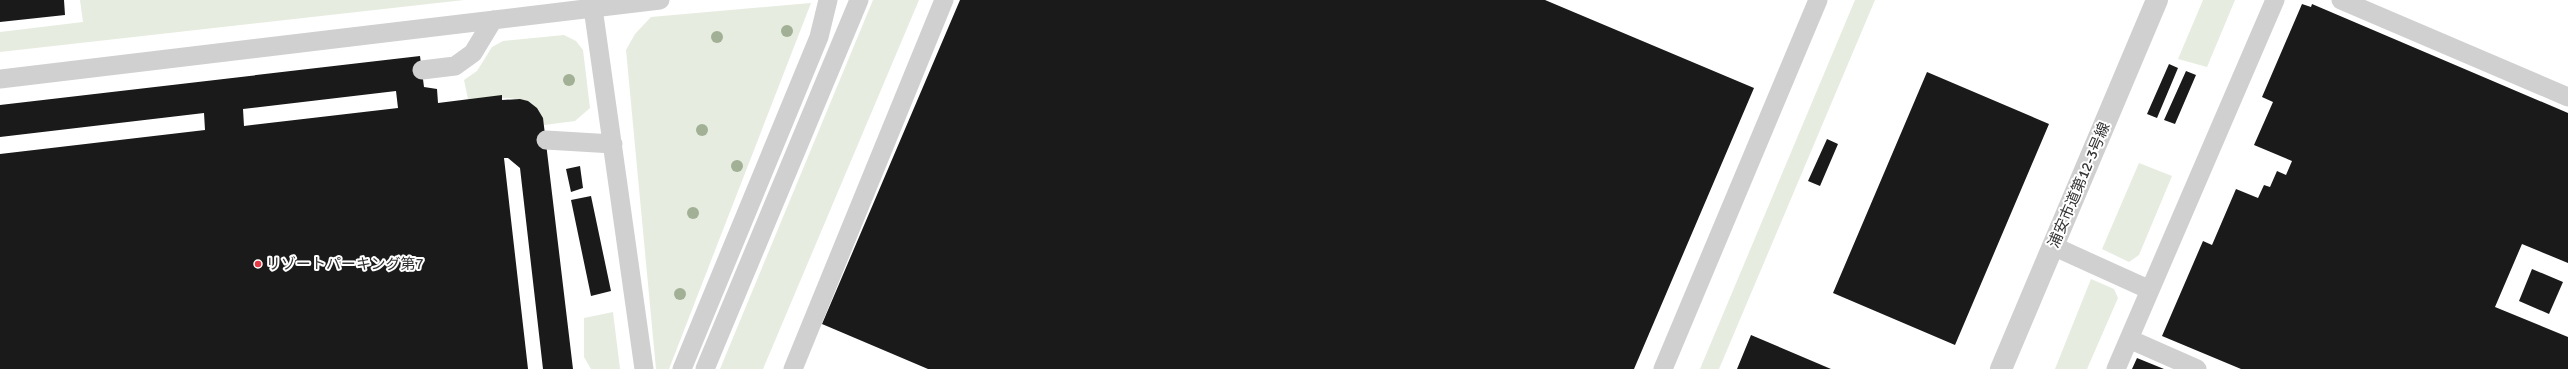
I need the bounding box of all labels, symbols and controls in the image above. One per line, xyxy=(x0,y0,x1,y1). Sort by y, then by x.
street label: 浦安市道第12-3号線 xyxy=(2044,120,2114,250)
place label: リゾートパーキング第7 xyxy=(266,255,424,273)
marker: リゾートパーキング第7 xyxy=(253,259,263,269)

